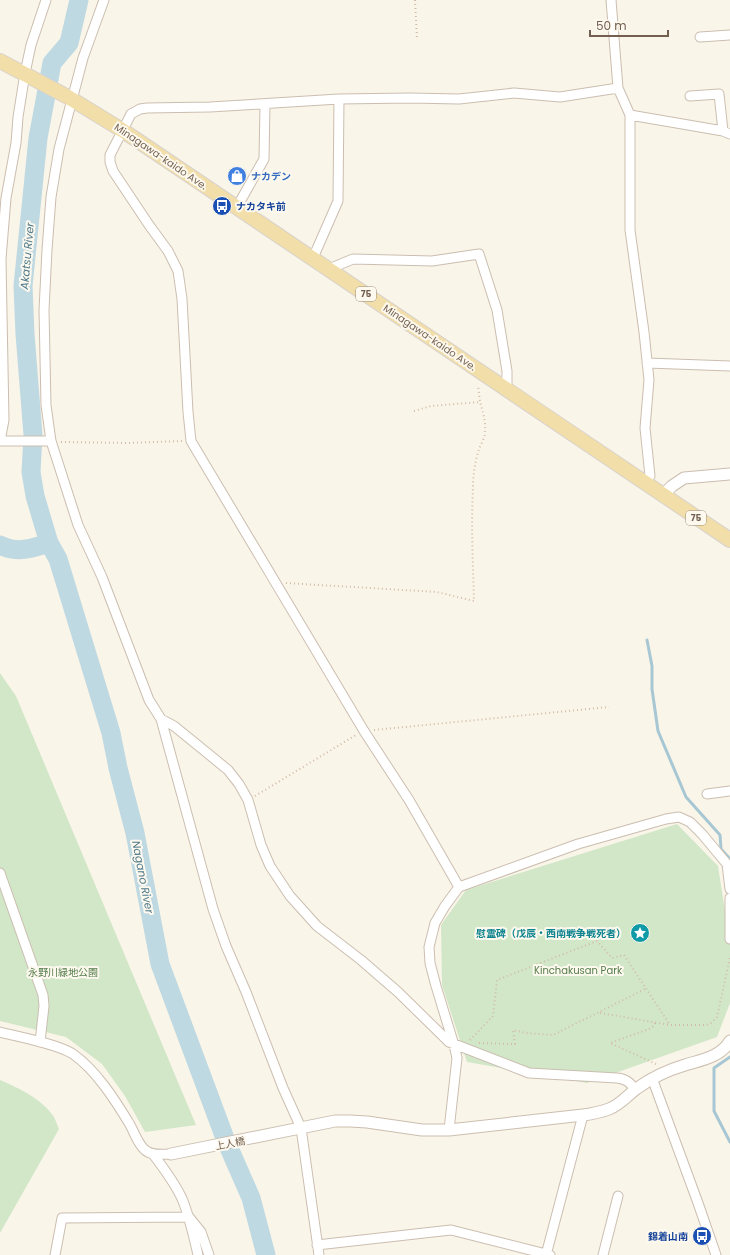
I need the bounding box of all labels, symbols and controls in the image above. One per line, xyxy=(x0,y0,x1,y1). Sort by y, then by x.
scale bar xyxy=(590,12,668,38)
text: 50 m xyxy=(596,17,627,34)
street label: Minagawa-kaido Ave. xyxy=(111,120,210,193)
shop icon: ナカデン xyxy=(226,165,248,187)
place label: ナカデン xyxy=(251,169,291,184)
bus stop icon: ナカタキ前 xyxy=(211,195,233,217)
place label: ナカタキ前 xyxy=(236,199,286,214)
water label: Akatsu River xyxy=(16,221,38,291)
road number: 75 xyxy=(356,287,376,301)
street label: Minagawa-kaido Ave. xyxy=(380,301,479,374)
road number: 75 xyxy=(686,511,706,525)
water label: Nagano River xyxy=(128,839,158,916)
place icon: 慰霊碑（戊辰・西南戦争戦死者） xyxy=(629,922,651,944)
place label: 慰霊碑（戊辰・西南戦争戦死者） xyxy=(476,926,626,941)
park label: Kinchakusan Park xyxy=(534,963,623,978)
park label: 永野川緑地公園 xyxy=(28,965,98,980)
street label: 上人橋 xyxy=(214,1133,246,1154)
bus stop icon: 錦着山南 xyxy=(691,1225,713,1247)
place label: 錦着山南 xyxy=(648,1229,688,1244)

